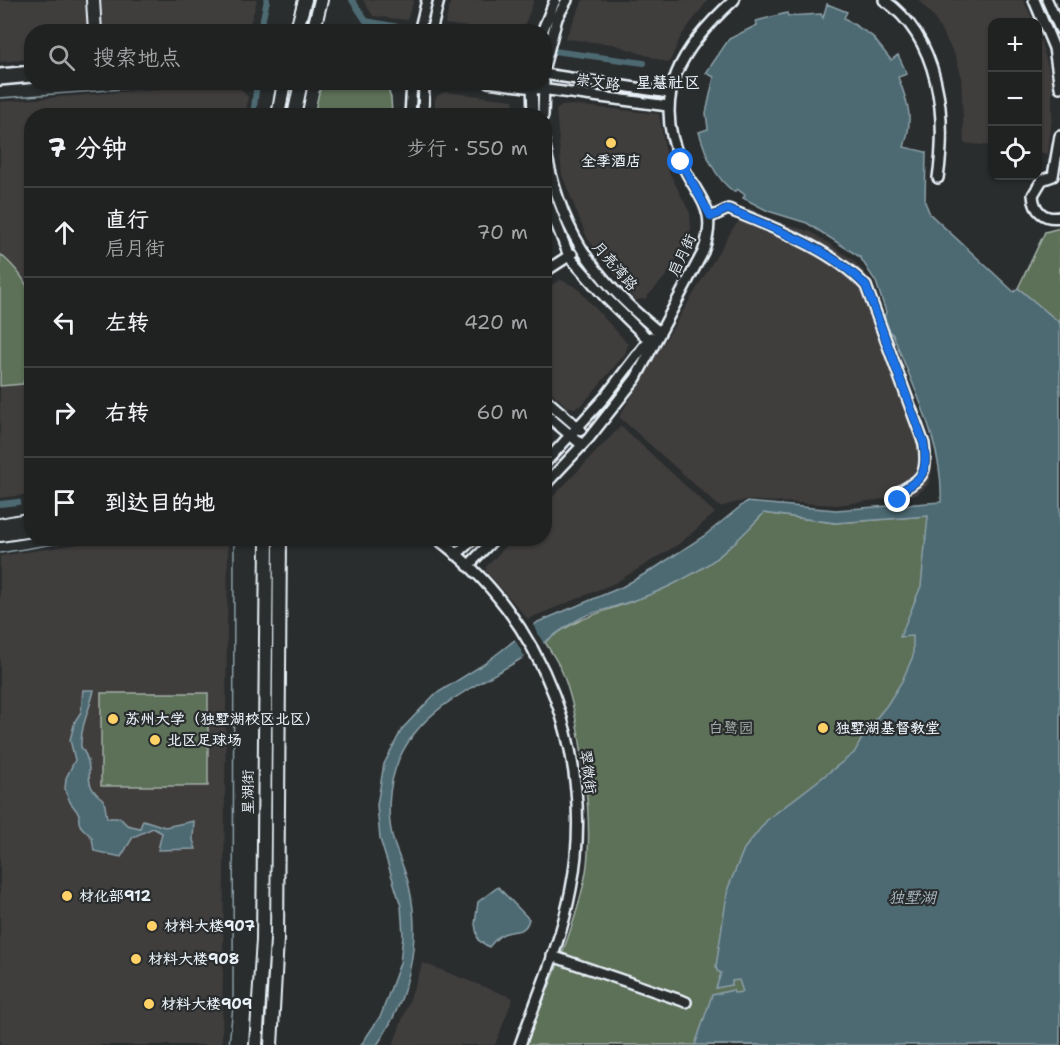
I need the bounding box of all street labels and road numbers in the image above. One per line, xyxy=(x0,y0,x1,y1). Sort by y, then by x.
street label: 崇文路 xyxy=(574,69,622,95)
street label: 启月街 xyxy=(663,230,701,280)
street label: 月亮湾路 xyxy=(588,237,642,295)
street label: 翠微街 xyxy=(575,748,601,796)
street label: 星湖街 xyxy=(238,769,258,815)

